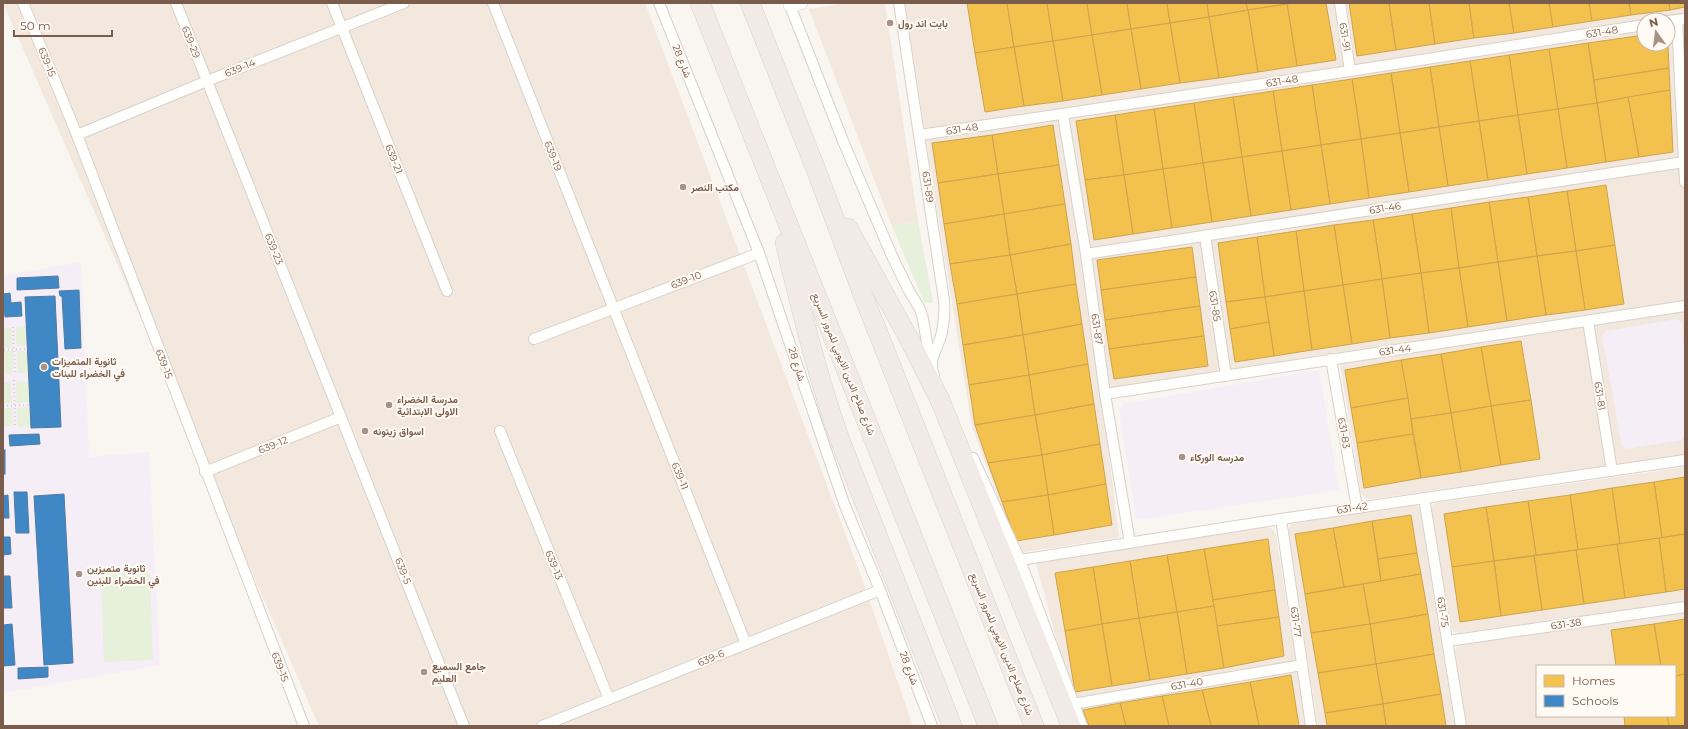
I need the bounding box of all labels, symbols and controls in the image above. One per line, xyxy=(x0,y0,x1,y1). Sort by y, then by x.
scale bar xyxy=(14,12,112,38)
north arrow xyxy=(1636,12,1676,52)
text: N xyxy=(1648,14,1660,30)
place label: بايت اند رول xyxy=(898,17,948,30)
text: 50 m xyxy=(20,18,51,33)
marker: بايت اند رول xyxy=(885,18,895,28)
street label: 631-91 xyxy=(1336,22,1354,52)
street label: 631-48 xyxy=(1585,23,1619,41)
street label: 639-29 xyxy=(179,24,203,60)
street label: شارع 28 xyxy=(669,42,695,80)
street label: 639-15 xyxy=(35,45,59,79)
street label: 639-14 xyxy=(223,56,258,80)
street label: 631-48 xyxy=(1265,72,1299,90)
street label: 631-48 xyxy=(945,120,979,138)
street label: 639-19 xyxy=(541,139,565,173)
street label: 639-21 xyxy=(382,142,406,176)
street label: 631-89 xyxy=(919,170,937,204)
place label: مكتب النصر xyxy=(690,181,739,194)
marker: مكتب النصر xyxy=(678,182,688,192)
street label: 631-46 xyxy=(1368,199,1402,217)
street label: 639-23 xyxy=(262,231,286,267)
street label: 639-10 xyxy=(669,268,704,292)
street label: 631-85 xyxy=(1206,290,1224,323)
street label: شارع صلاح الدين الايوبي للمرور السريع xyxy=(808,291,879,438)
street label: 631-87 xyxy=(1088,313,1106,346)
street label: 631-44 xyxy=(1378,341,1412,359)
street label: شارع 28 xyxy=(785,345,809,383)
street label: 639-15 xyxy=(152,347,176,381)
place label: ثانوية المتميزات في الخضراء للبنات xyxy=(52,355,125,382)
marker: ثانوية المتميزات في الخضراء للبنات xyxy=(39,362,49,372)
street label: 631-81 xyxy=(1591,381,1609,411)
place label: مدرسة الخضراء الاولى الابتدائية xyxy=(397,393,459,418)
marker: مدرسة الخضراء الاولى الابتدائية xyxy=(384,400,394,410)
street label: 631-83 xyxy=(1335,417,1353,450)
place label: اسواق زيتونه xyxy=(373,425,424,438)
marker: اسواق زيتونه xyxy=(360,426,370,436)
street label: 639-12 xyxy=(256,433,290,457)
place label: مدرسه الوركاء xyxy=(1190,451,1245,464)
marker: مدرسه الوركاء xyxy=(1177,452,1187,462)
street label: 639-11 xyxy=(669,460,691,492)
street label: 631-42 xyxy=(1335,499,1369,517)
street label: 639-13 xyxy=(542,548,566,582)
street label: 639-5 xyxy=(392,556,414,586)
place label: ثانوية متميزين في الخضراء للبنين xyxy=(87,562,160,589)
marker: ثانوية متميزين في الخضراء للبنين xyxy=(74,569,84,579)
street label: شارع صلاح الدين الايوبي للمرور السريع xyxy=(966,571,1037,718)
street label: 631-75 xyxy=(1434,596,1452,628)
street label: 631-77 xyxy=(1287,606,1305,638)
street label: 631-38 xyxy=(1550,615,1582,633)
street label: 639-6 xyxy=(696,647,726,669)
street label: شارع 28 xyxy=(897,649,921,687)
street label: 639-15 xyxy=(268,650,292,684)
place label: جامع السميع العليم xyxy=(432,660,486,685)
legend xyxy=(1536,665,1676,717)
marker: جامع السميع العليم xyxy=(419,667,429,677)
text: Homes xyxy=(1572,673,1615,688)
street label: 631-40 xyxy=(1170,675,1204,693)
text: Schools xyxy=(1572,693,1618,708)

